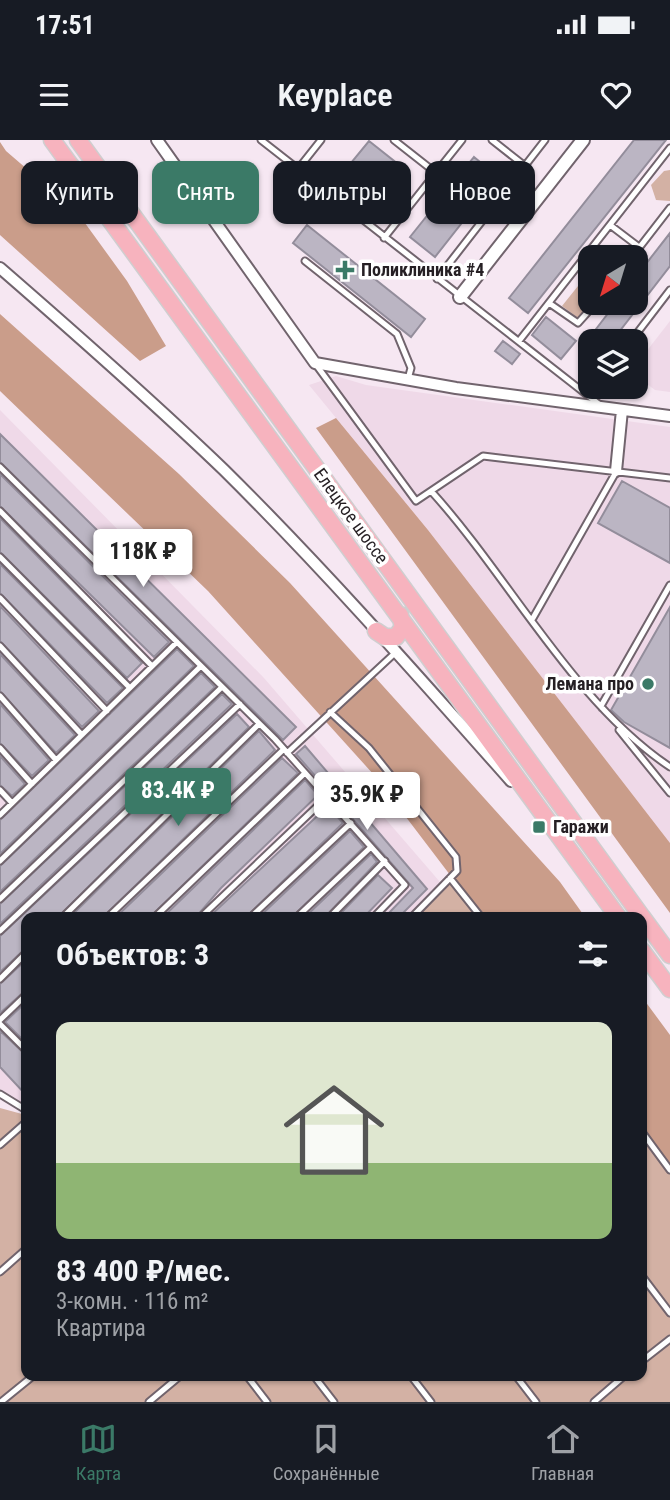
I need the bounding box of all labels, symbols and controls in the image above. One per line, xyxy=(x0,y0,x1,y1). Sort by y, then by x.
text: 17:51 xyxy=(35,10,95,40)
icon: menu xyxy=(35,76,73,114)
text: Keyplace xyxy=(277,76,393,114)
icon: heart xyxy=(597,76,635,114)
chip: Купить xyxy=(21,161,138,224)
chip: Снять xyxy=(152,161,259,224)
chip: Фильтры xyxy=(273,161,411,224)
chip: Новое xyxy=(425,161,535,224)
north arrow xyxy=(578,245,648,315)
map controls xyxy=(578,245,648,399)
place label: Поликлиника #4 xyxy=(361,259,484,280)
marker: Поликлиника #4 xyxy=(335,260,355,280)
button: layers xyxy=(578,329,648,399)
street label: Елецкое шоссе xyxy=(310,464,393,568)
pin: 118K ₽ xyxy=(86,530,200,589)
text: 118K ₽ xyxy=(109,538,177,565)
place label: Лемана про xyxy=(545,673,634,694)
marker: Лемана про xyxy=(640,676,656,692)
pin: 83.4K ₽ xyxy=(113,768,243,828)
pin: 35.9K ₽ xyxy=(302,772,432,832)
text: 83.4K ₽ xyxy=(141,777,215,804)
text: 35.9K ₽ xyxy=(330,781,404,808)
place label: Гаражи xyxy=(553,816,609,837)
marker: Гаражи xyxy=(531,819,547,835)
icon: filters xyxy=(574,935,612,973)
text: Объектов: 3 xyxy=(56,937,209,972)
icon: home xyxy=(271,1067,397,1193)
text: 83 400 ₽/мес. xyxy=(56,1253,231,1288)
text: 3-комн. · 116 m² xyxy=(56,1288,208,1315)
text: Квартира xyxy=(56,1315,146,1342)
tab: Карта xyxy=(76,1420,121,1485)
tab: Сохранённые xyxy=(273,1420,379,1485)
tab: Главная xyxy=(531,1420,594,1485)

